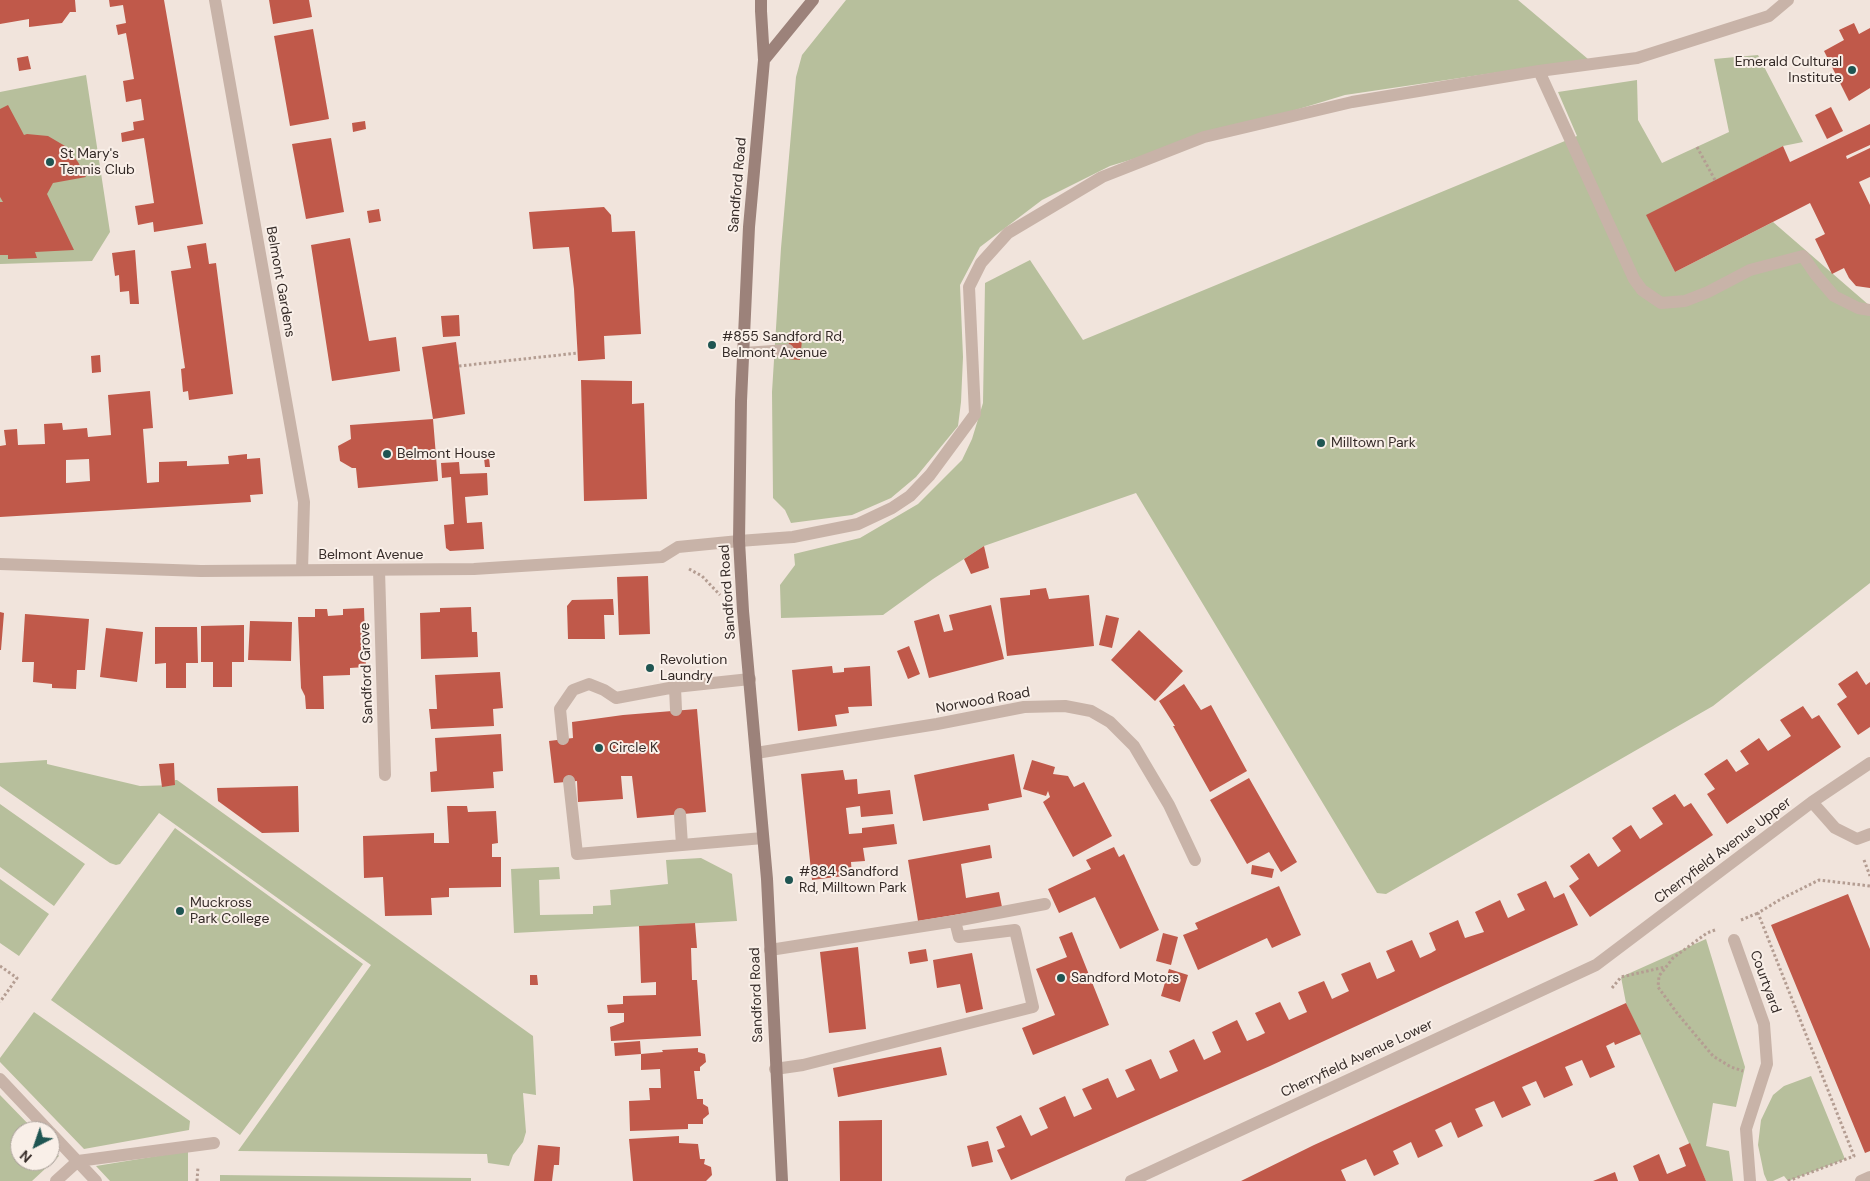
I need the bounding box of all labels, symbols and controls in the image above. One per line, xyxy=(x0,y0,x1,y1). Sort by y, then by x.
place label: Emerald Cultural Institute xyxy=(1735,54,1842,86)
marker: Emerald Cultural Institute xyxy=(1846,64,1858,76)
street label: Sandford Road xyxy=(725,137,751,233)
place label: St Mary's Tennis Club xyxy=(60,146,135,178)
marker: St Mary's Tennis Club xyxy=(44,156,56,168)
street label: Belmont Gardens xyxy=(262,225,298,339)
place label: #855 Sandford Rd, Belmont Avenue xyxy=(722,329,845,362)
marker: #855 Sandford Rd, Belmont Avenue xyxy=(706,339,718,351)
place label: Milltown Park xyxy=(1331,435,1416,451)
marker: Milltown Park xyxy=(1315,437,1327,449)
place label: Belmont House xyxy=(397,446,495,462)
marker: Belmont House xyxy=(381,448,393,460)
street label: Sandford Road xyxy=(716,544,740,640)
street label: Belmont Avenue xyxy=(318,547,424,563)
street label: Sandford Grove xyxy=(357,622,377,724)
place label: Revolution Laundry xyxy=(660,652,727,684)
marker: Revolution Laundry xyxy=(644,662,656,674)
street label: Norwood Road xyxy=(935,684,1031,718)
place label: Circle K xyxy=(609,740,658,756)
marker: Circle K xyxy=(593,742,605,754)
street label: Cherryfield Avenue Upper xyxy=(1651,794,1795,908)
place label: #884 Sandford Rd, Milltown Park xyxy=(799,864,907,896)
marker: #884 Sandford Rd, Milltown Park xyxy=(783,874,795,886)
place label: Muckross Park College xyxy=(190,895,269,928)
marker: Muckross Park College xyxy=(174,905,186,917)
street label: Sandford Road xyxy=(747,947,767,1043)
street label: Courtyard xyxy=(1746,948,1784,1016)
place label: Sandford Motors xyxy=(1071,970,1179,986)
marker: Sandford Motors xyxy=(1055,972,1067,984)
street label: Cherryfield Avenue Lower xyxy=(1278,1016,1436,1102)
north arrow xyxy=(10,1121,60,1171)
text: N xyxy=(16,1146,36,1167)

